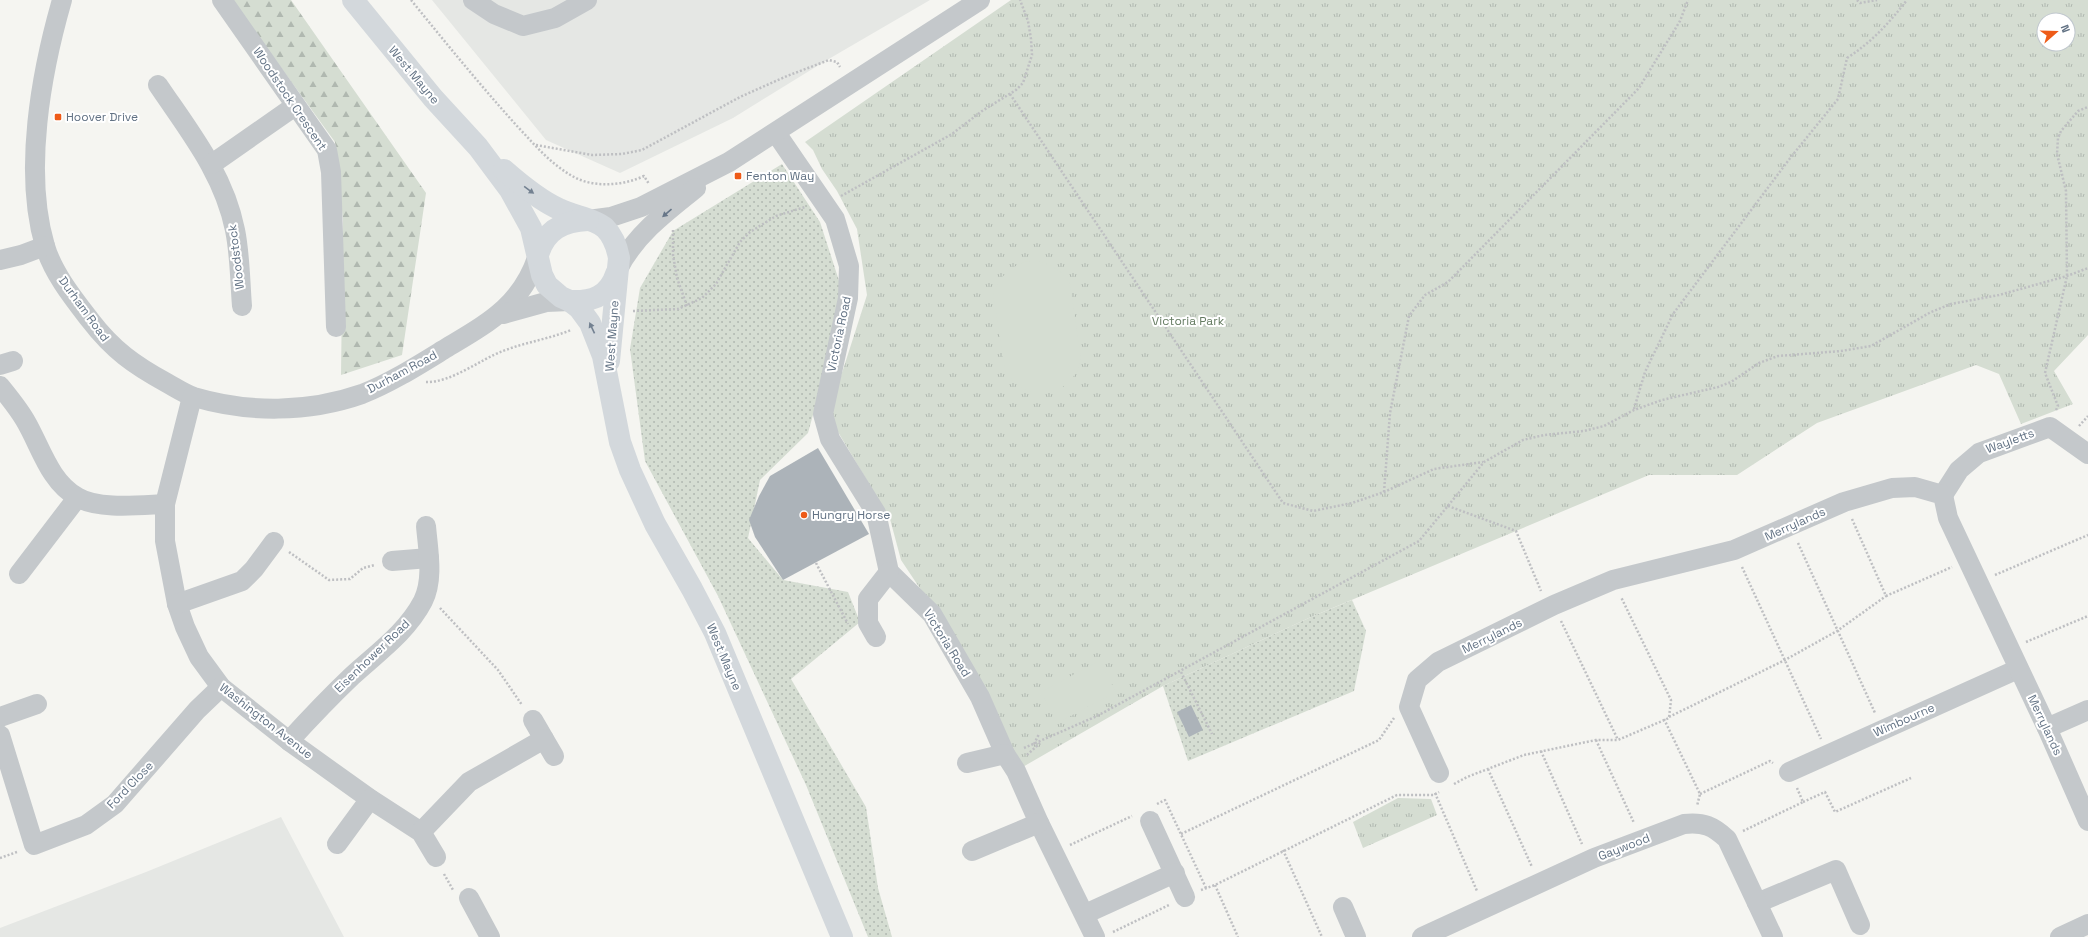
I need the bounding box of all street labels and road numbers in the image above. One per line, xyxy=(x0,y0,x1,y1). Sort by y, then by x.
street label: West Mayne xyxy=(385,43,443,107)
street label: Woodstock Crescent xyxy=(250,44,330,154)
street label: Woodstock xyxy=(224,223,248,290)
street label: Durham Road xyxy=(55,273,113,345)
street label: Victoria Road xyxy=(823,295,855,373)
street label: West Mayne xyxy=(602,300,622,372)
street label: Durham Road xyxy=(364,347,440,397)
street label: Wayletts xyxy=(1984,425,2036,457)
street label: Merrylands xyxy=(1762,503,1828,545)
street label: Victoria Road xyxy=(920,606,974,680)
street label: Merrylands xyxy=(1459,615,1525,657)
street label: Eisenhower Road xyxy=(331,616,413,696)
street label: West Mayne xyxy=(703,621,745,693)
street label: Washington Avenue xyxy=(216,680,316,762)
street label: Merrylands xyxy=(2024,692,2066,758)
street label: Wimbourne xyxy=(1871,699,1937,741)
street label: Ford Close xyxy=(103,758,157,812)
street label: Gaywood xyxy=(1596,830,1652,864)

